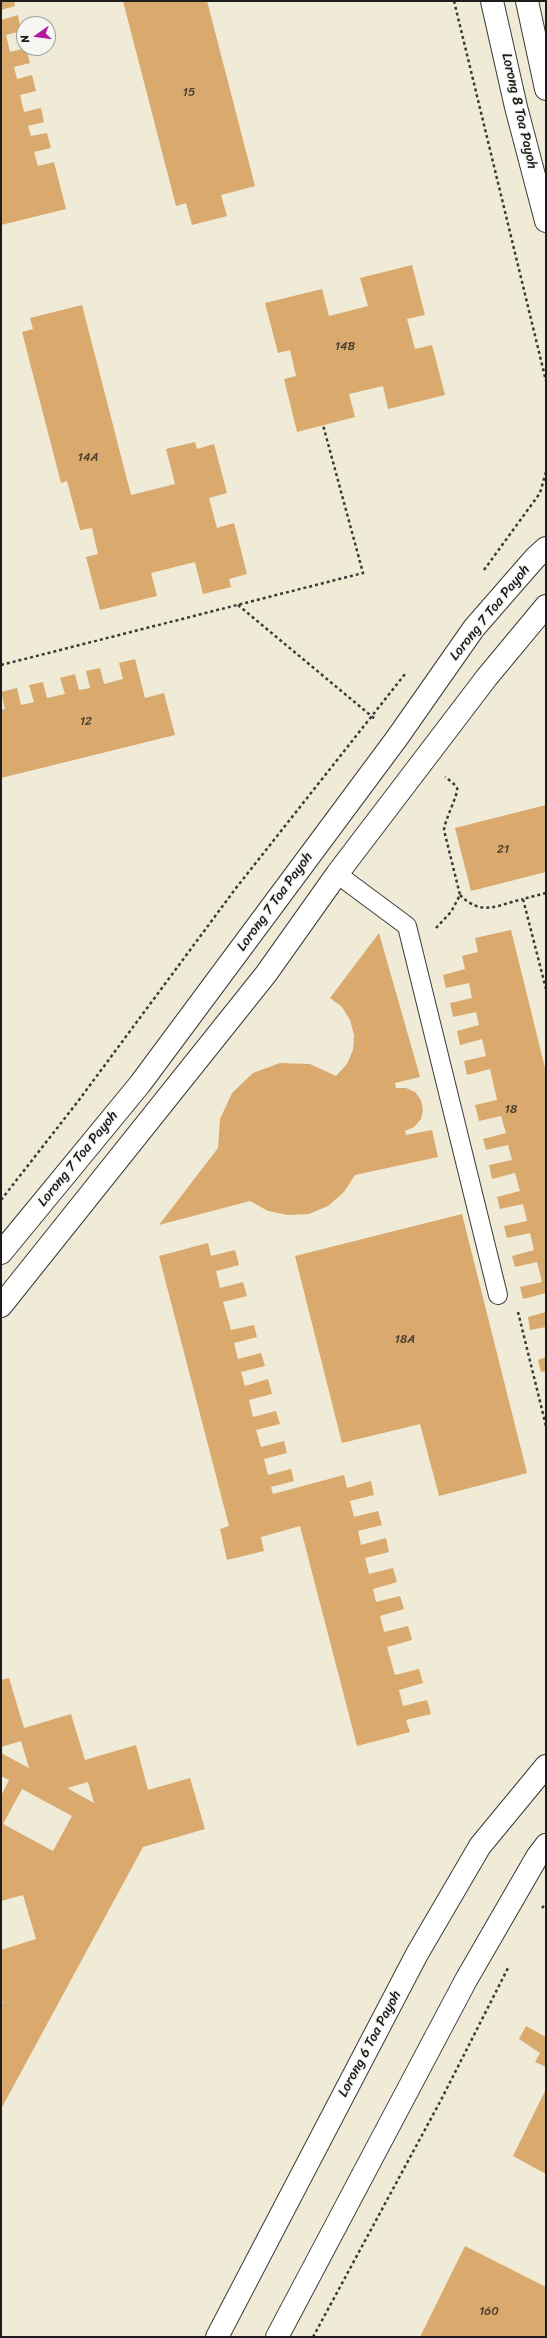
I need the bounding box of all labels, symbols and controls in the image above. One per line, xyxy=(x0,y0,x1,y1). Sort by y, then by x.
north arrow xyxy=(16,16,56,56)
text: N xyxy=(15,33,35,45)
street label: Lorong 8 Toa Payoh xyxy=(498,51,540,171)
house number: 15 xyxy=(183,86,195,100)
house number: 14B xyxy=(335,340,355,354)
house number: 14A xyxy=(78,451,98,465)
street label: Lorong 7 Toa Payoh xyxy=(446,562,534,664)
house number: 12 xyxy=(80,715,92,729)
house number: 21 xyxy=(497,843,509,857)
street label: Lorong 7 Toa Payoh xyxy=(234,849,316,955)
house number: 18 xyxy=(505,1103,517,1117)
street label: Lorong 7 Toa Payoh xyxy=(34,1108,122,1210)
house number: 18A xyxy=(395,1333,415,1347)
street label: Lorong 6 Toa Payoh xyxy=(335,1988,405,2100)
house number: 160 xyxy=(479,2305,499,2319)

